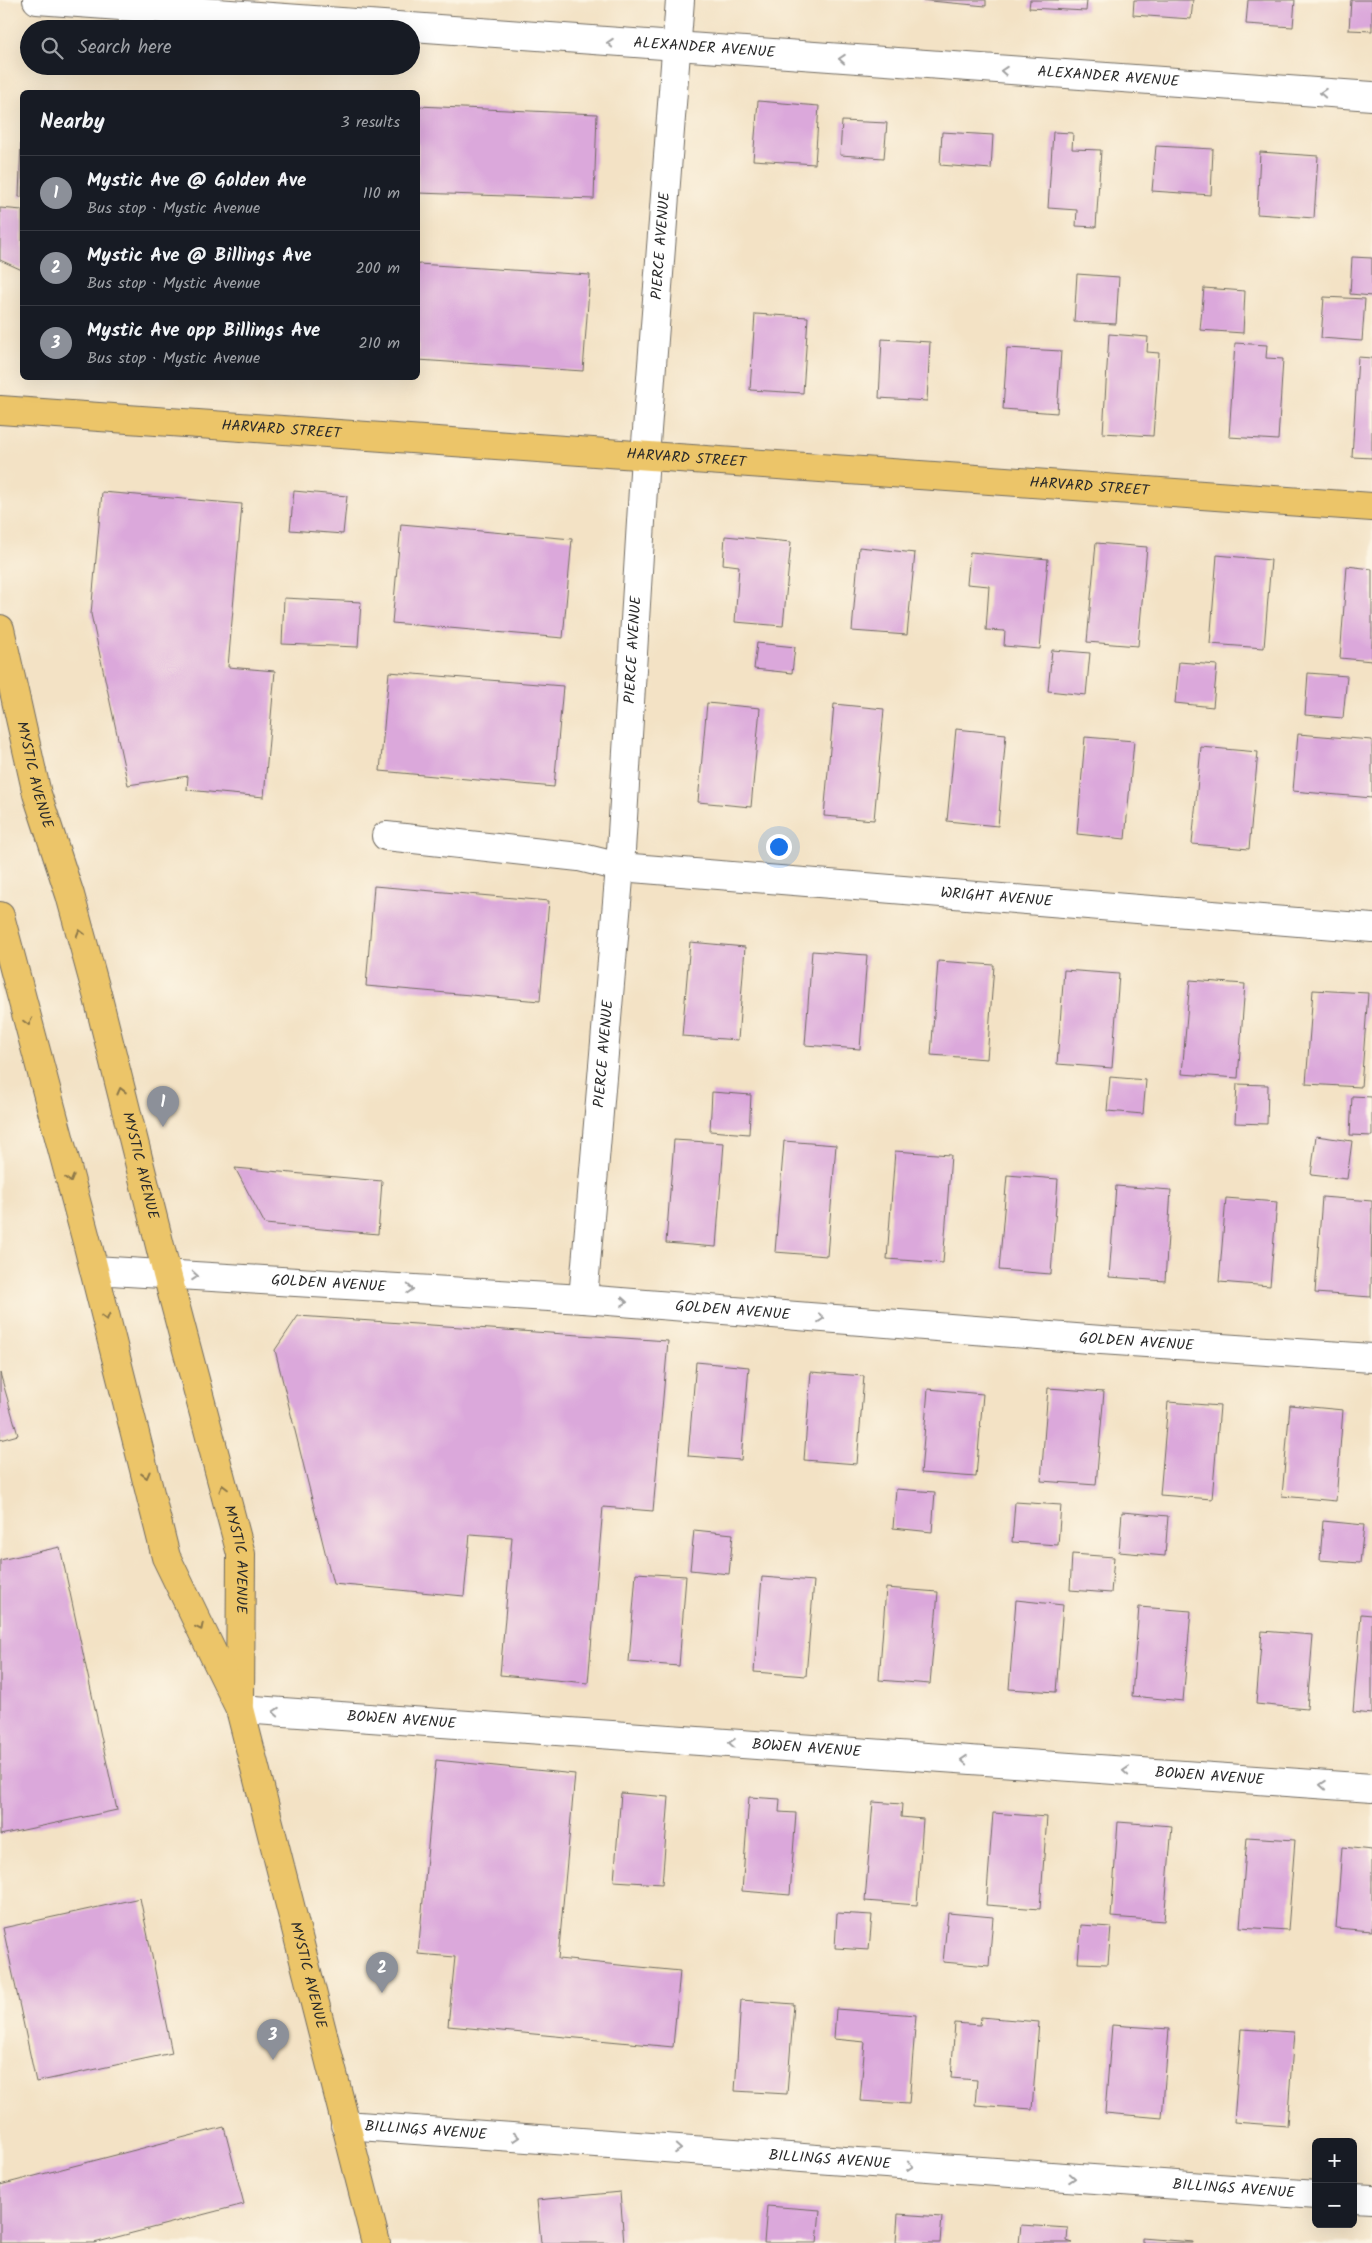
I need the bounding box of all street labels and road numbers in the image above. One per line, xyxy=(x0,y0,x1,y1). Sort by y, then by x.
street label: ALEXANDER AVENUE xyxy=(633,31,777,65)
street label: ALEXANDER AVENUE xyxy=(1037,60,1181,94)
street label: PIERCE AVENUE xyxy=(645,190,677,301)
street label: HARVARD STREET xyxy=(221,414,344,446)
street label: HARVARD STREET xyxy=(626,442,749,475)
street label: HARVARD STREET xyxy=(1029,471,1152,503)
street label: PIERCE AVENUE xyxy=(618,594,649,705)
street label: MYSTIC AVENUE xyxy=(9,719,60,833)
street label: WRIGHT AVENUE xyxy=(940,881,1055,914)
street label: PIERCE AVENUE xyxy=(587,998,621,1109)
street label: MYSTIC AVENUE xyxy=(115,1109,165,1223)
street label: GOLDEN AVENUE xyxy=(270,1269,388,1299)
street label: GOLDEN AVENUE xyxy=(674,1294,792,1327)
street label: GOLDEN AVENUE xyxy=(1078,1326,1196,1358)
street label: MYSTIC AVENUE xyxy=(217,1502,253,1615)
street label: BOWEN AVENUE xyxy=(346,1705,458,1736)
street label: BOWEN AVENUE xyxy=(751,1733,863,1764)
street label: BOWEN AVENUE xyxy=(1154,1761,1266,1793)
street label: MYSTIC AVENUE xyxy=(283,1919,333,2033)
street label: BILLINGS AVENUE xyxy=(364,2114,489,2147)
street label: BILLINGS AVENUE xyxy=(768,2144,893,2176)
street label: BILLINGS AVENUE xyxy=(1172,2173,1297,2206)

